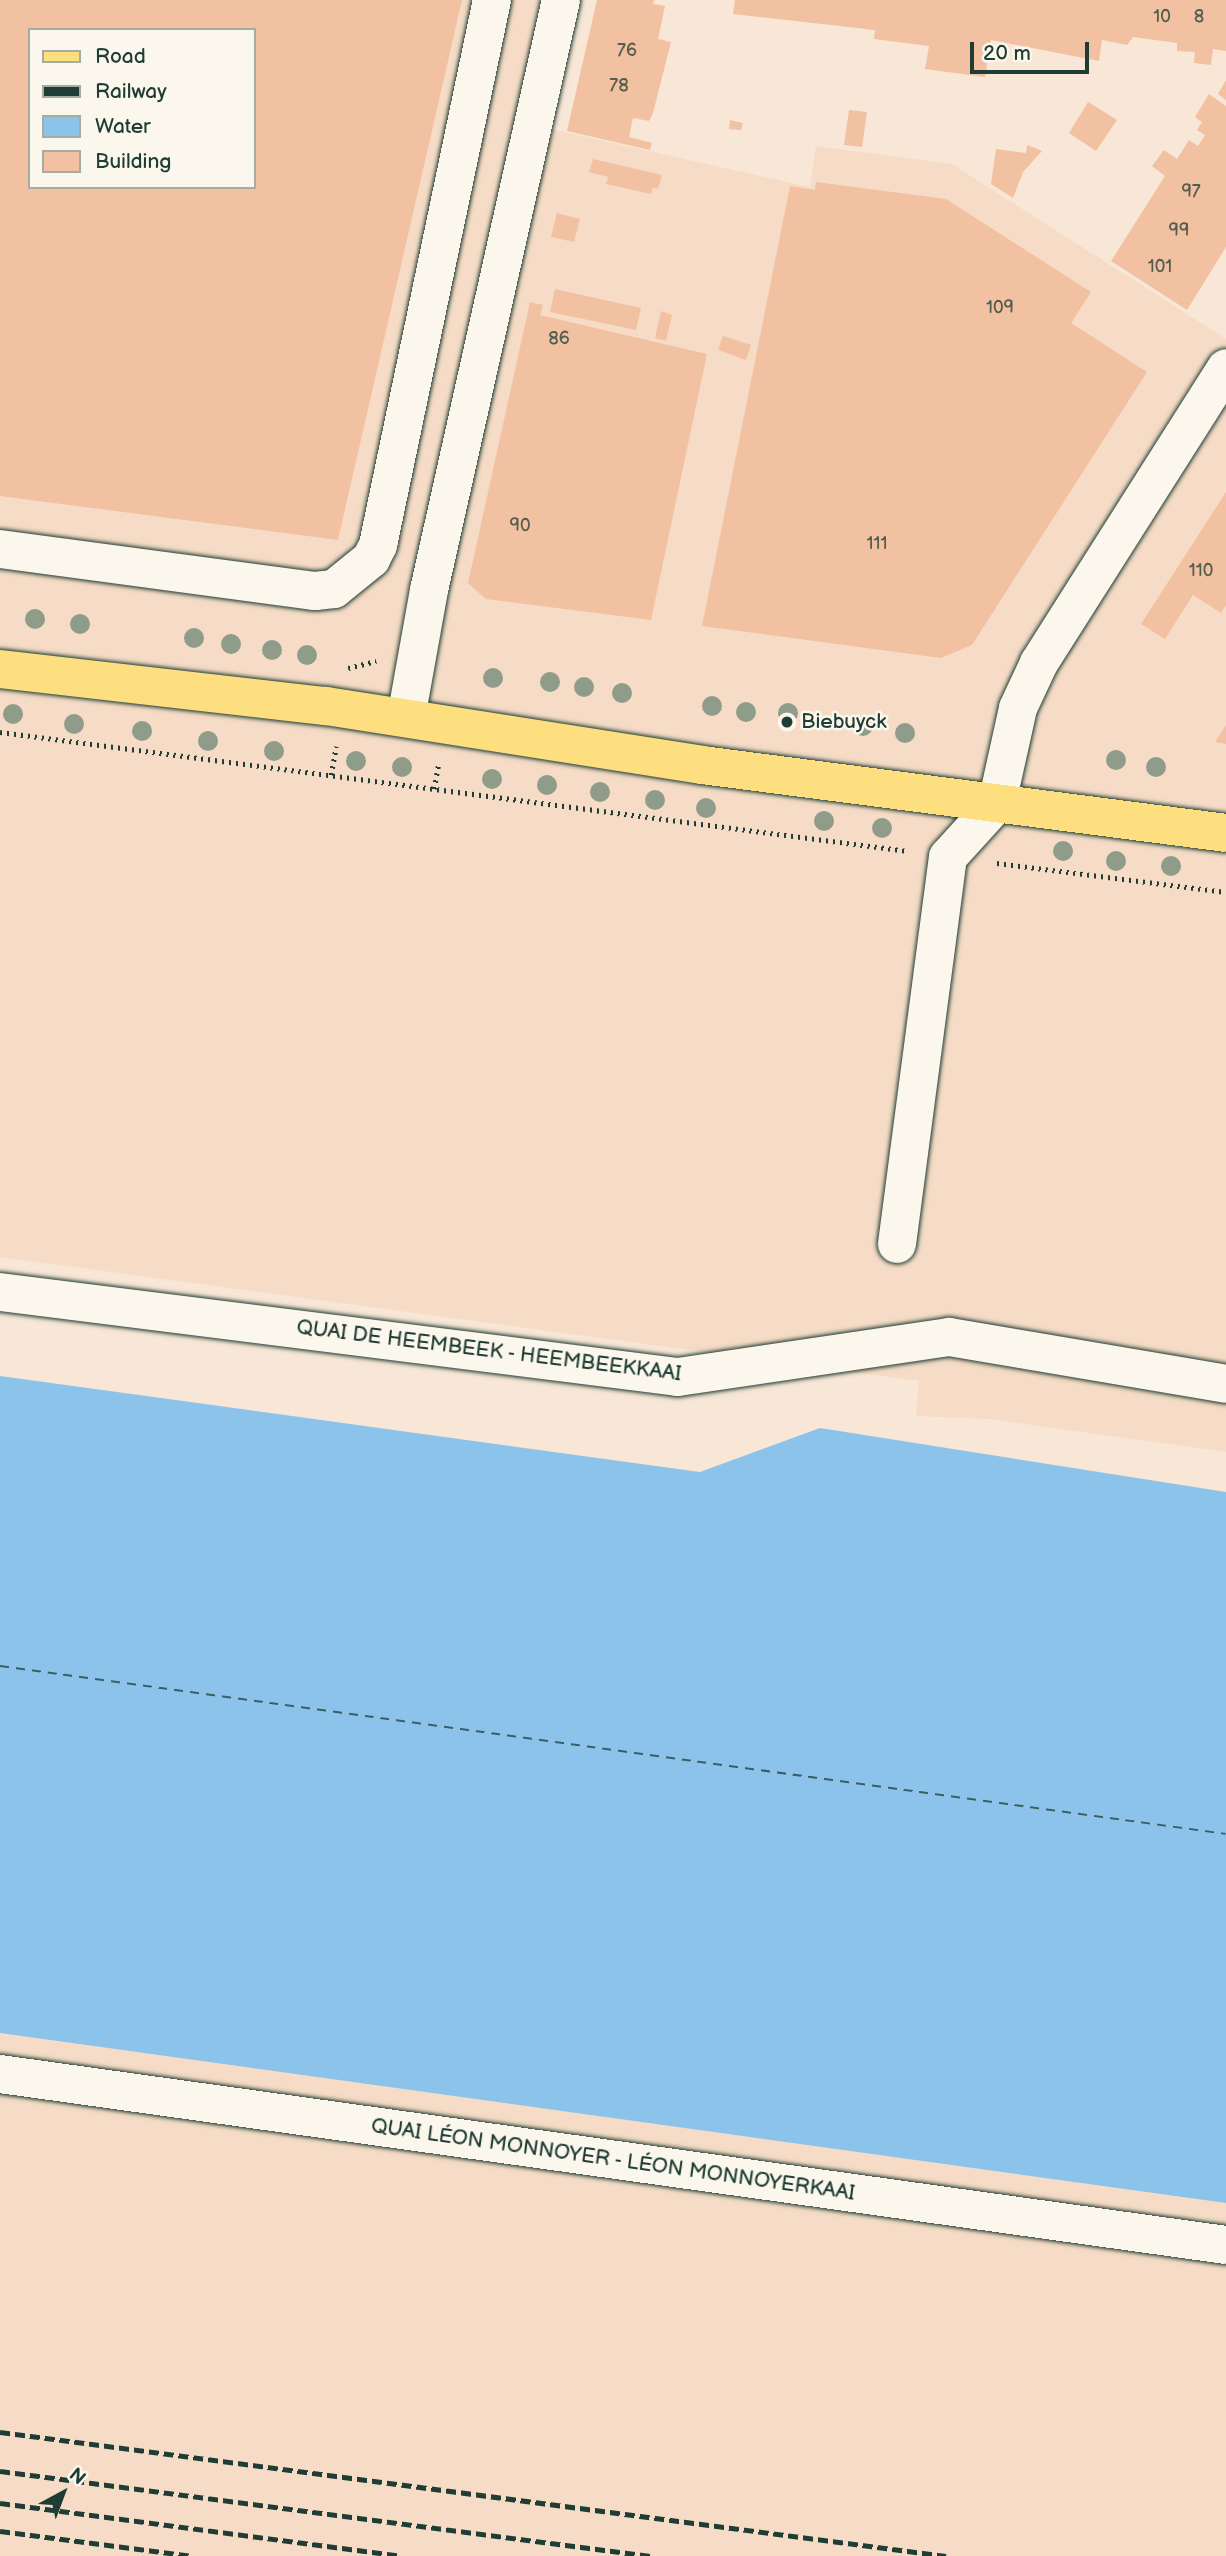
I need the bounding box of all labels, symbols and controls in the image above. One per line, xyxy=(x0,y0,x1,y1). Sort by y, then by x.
house number: 10 xyxy=(1153,6,1171,28)
house number: 8 xyxy=(1194,6,1204,28)
legend xyxy=(28,28,256,189)
scale bar xyxy=(974,28,1093,72)
house number: 76 xyxy=(617,40,637,62)
text: 20 m xyxy=(983,41,1031,66)
text: Road xyxy=(95,44,146,69)
house number: 78 xyxy=(609,75,629,97)
text: Railway xyxy=(95,79,167,104)
text: Water xyxy=(95,114,151,139)
text: Building xyxy=(95,149,171,174)
house number: 97 xyxy=(1181,181,1201,203)
house number: 99 xyxy=(1169,220,1189,242)
house number: 101 xyxy=(1148,256,1172,278)
house number: 109 xyxy=(986,297,1014,319)
house number: 86 xyxy=(548,328,570,350)
house number: 90 xyxy=(510,515,530,537)
house number: 111 xyxy=(867,533,887,555)
house number: 110 xyxy=(1189,560,1213,582)
place label: Biebuyck xyxy=(801,709,886,735)
marker: Biebuyck xyxy=(779,714,795,730)
street label: QUAI DE HEEMBEEK - HEEMBEEKKAAI xyxy=(294,1315,684,1387)
street label: QUAI LÉON MONNOYER - LÉON MONNOYERKAAI xyxy=(369,2113,857,2207)
north arrow xyxy=(28,2458,98,2528)
text: N xyxy=(64,2463,90,2490)

